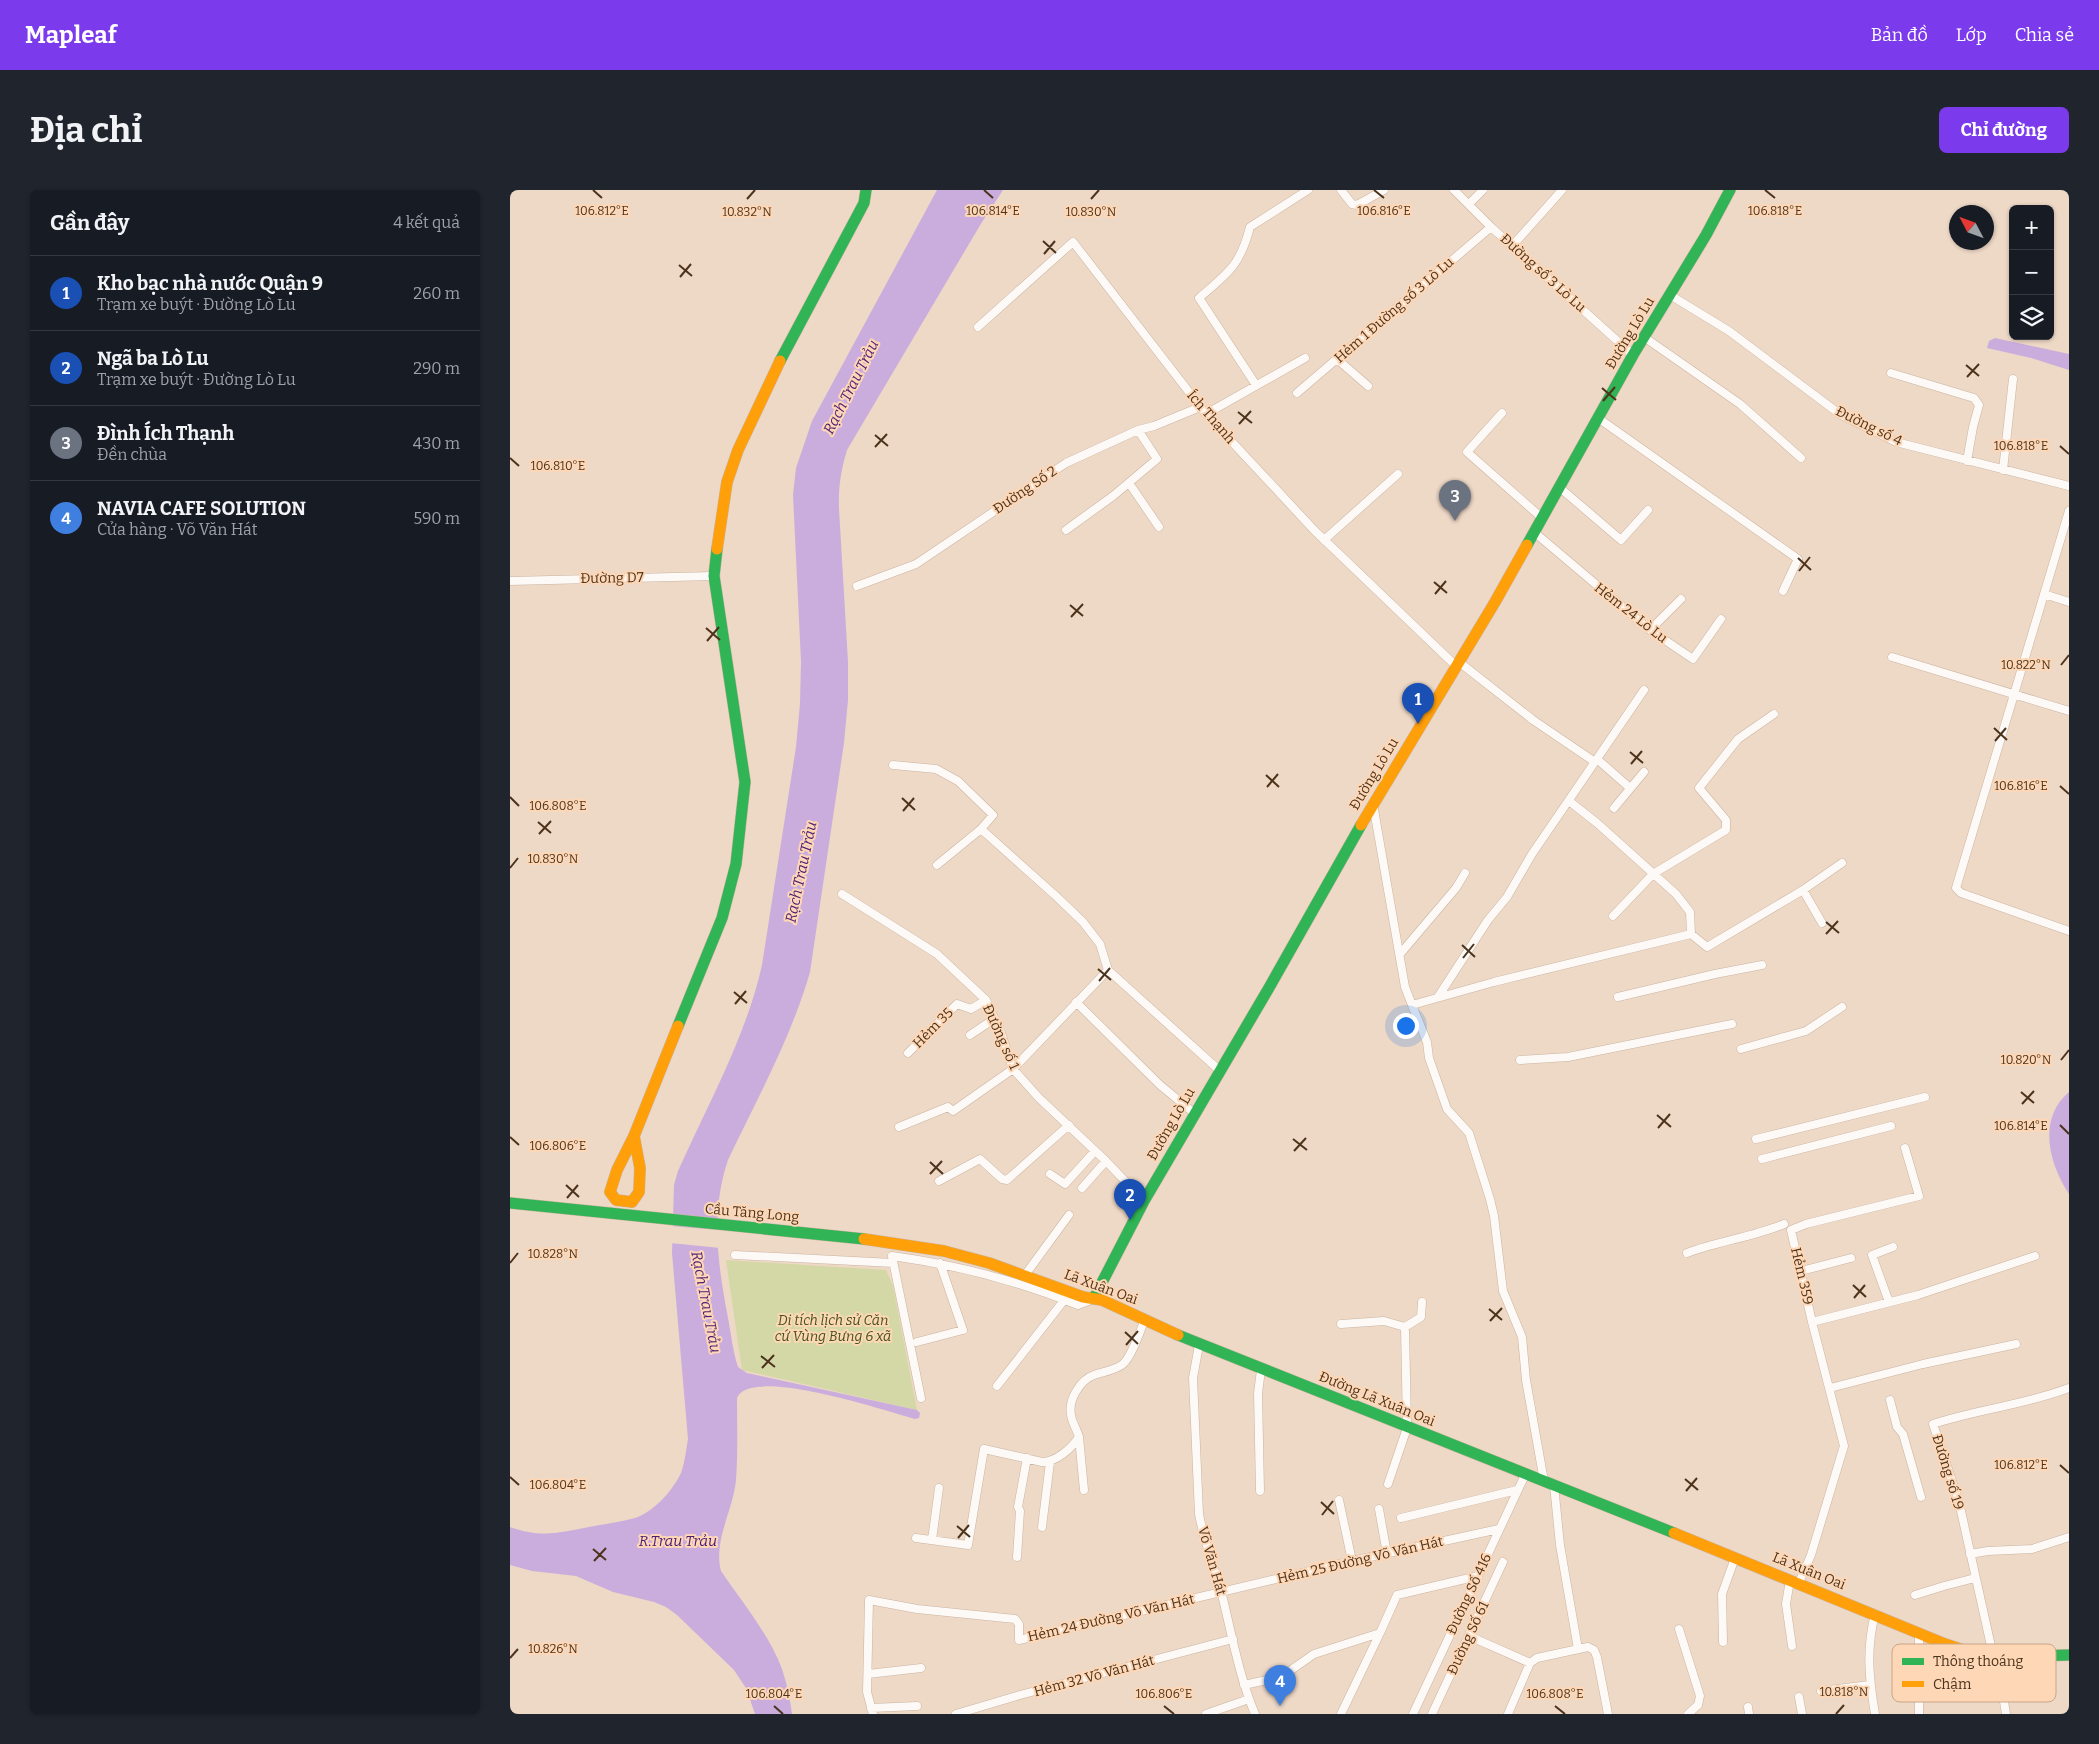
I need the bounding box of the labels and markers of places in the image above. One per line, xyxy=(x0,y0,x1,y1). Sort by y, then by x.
pin: 3 xyxy=(1439,480,1471,521)
pin: 1 xyxy=(1402,683,1434,724)
pin: 2 xyxy=(1114,1179,1146,1220)
pin: 4 xyxy=(1264,1665,1296,1706)

